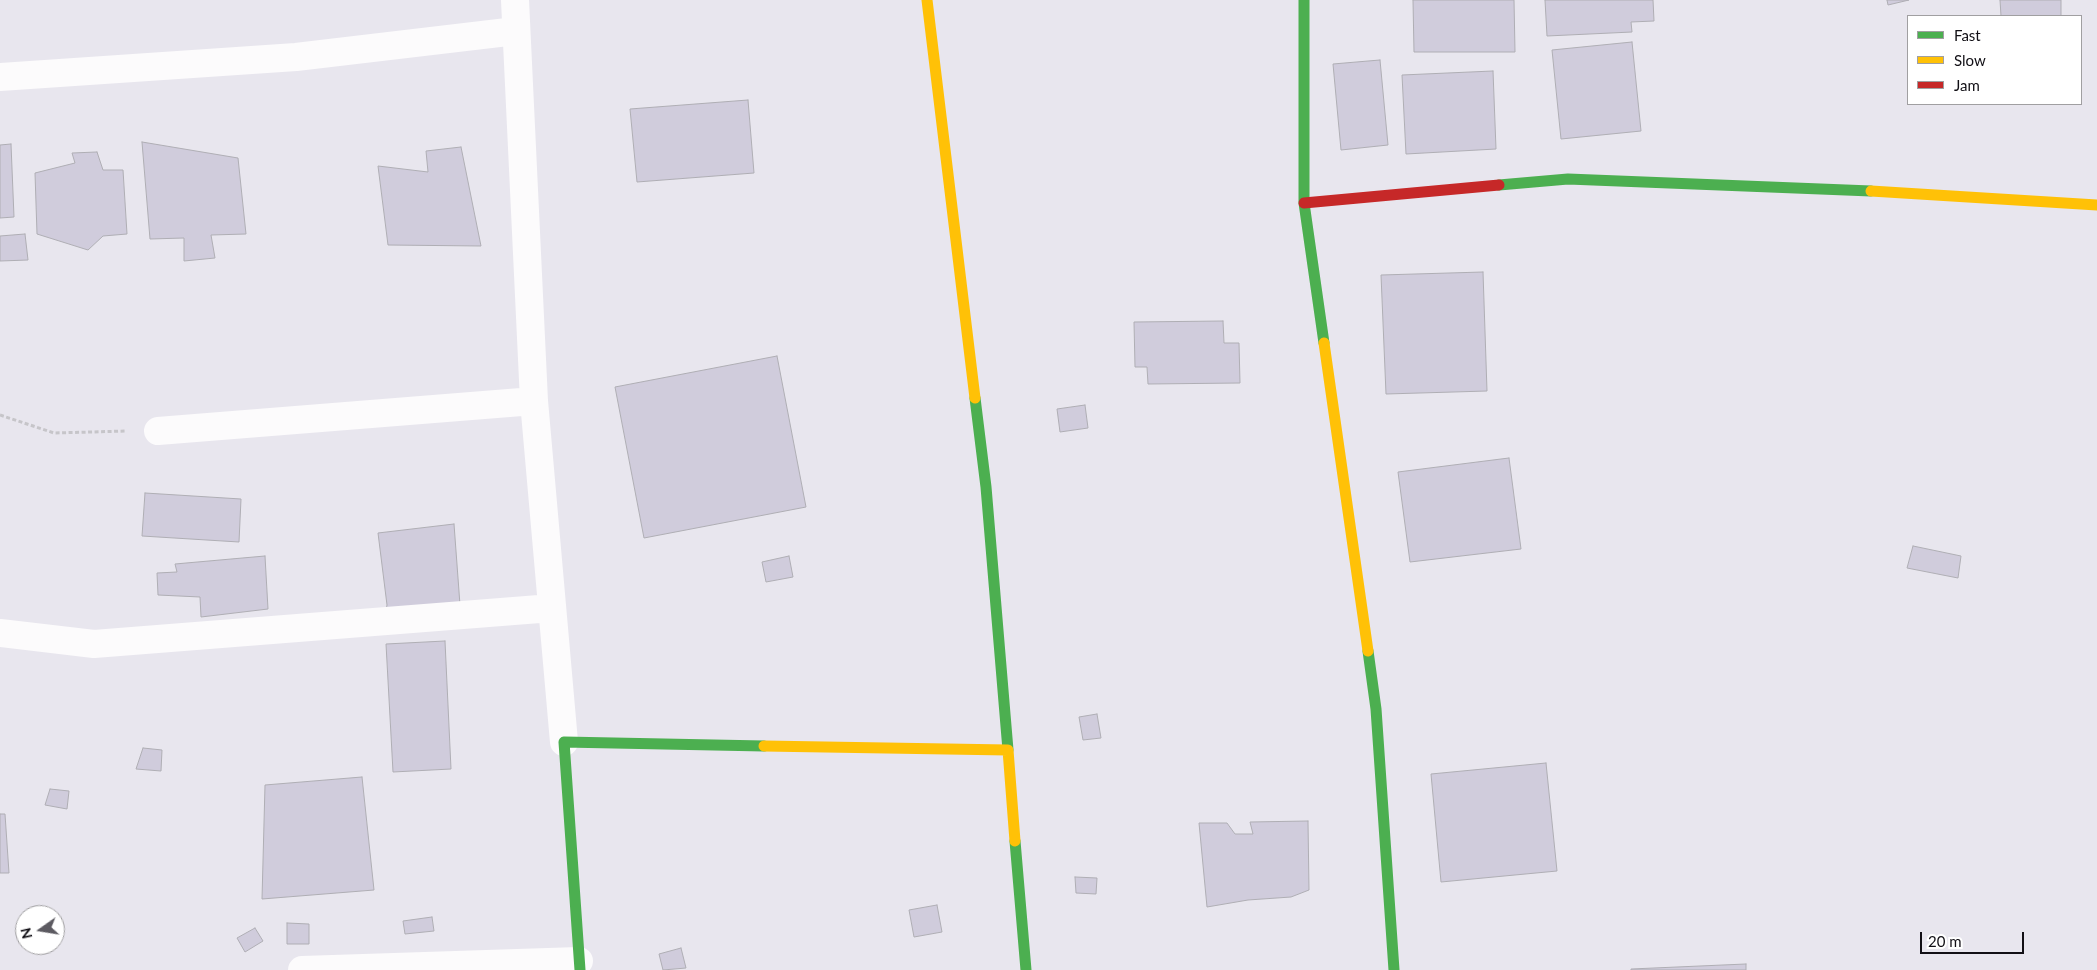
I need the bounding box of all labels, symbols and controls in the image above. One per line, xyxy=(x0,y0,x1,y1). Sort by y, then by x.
legend xyxy=(1907,15,2082,105)
text: Fast xyxy=(1954,26,1981,44)
text: Slow xyxy=(1954,51,1986,69)
text: Jam xyxy=(1954,76,1980,94)
north arrow xyxy=(15,905,65,955)
scale bar xyxy=(1922,922,2026,954)
text: N xyxy=(16,926,35,940)
text: 20 m xyxy=(1928,932,1962,950)

